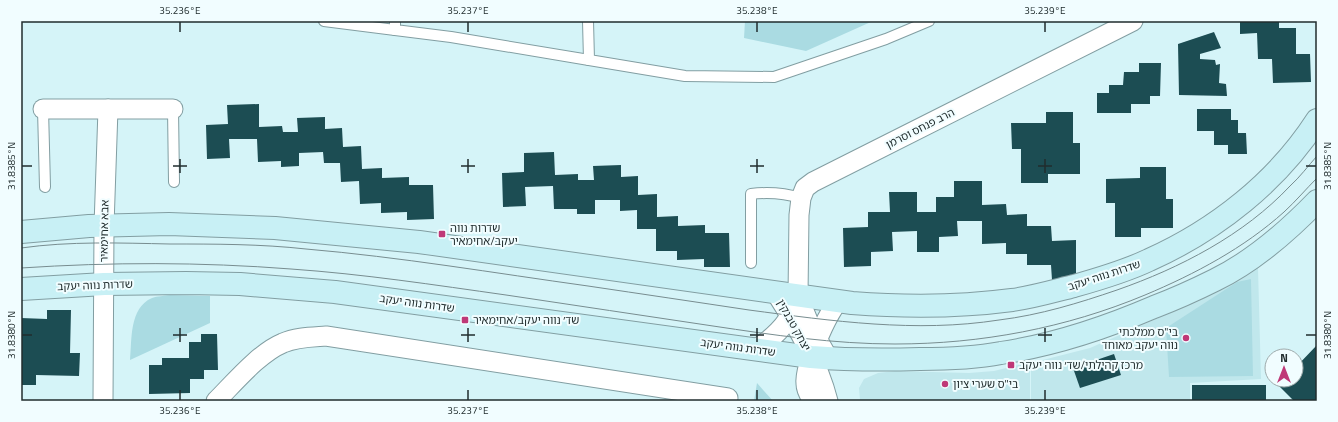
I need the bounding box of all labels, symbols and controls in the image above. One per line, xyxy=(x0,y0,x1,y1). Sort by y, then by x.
text: 35.236°E xyxy=(159,3,201,18)
text: 35.237°E xyxy=(447,3,489,18)
text: 35.238°E xyxy=(736,3,778,18)
text: 35.239°E xyxy=(1024,3,1066,18)
street label: הרב פנחס וסרמן xyxy=(883,104,957,152)
text: 31.8385°N xyxy=(4,142,19,190)
text: 31.8385°N xyxy=(1320,142,1335,190)
street label: אבא אחימאיר xyxy=(95,199,113,263)
place label: שדרות נווה יעקב/אחימאיר xyxy=(450,220,518,249)
marker: שדרות נווה יעקב/אחימאיר xyxy=(437,229,447,239)
street label: שדרות נווה יעקב xyxy=(1066,256,1142,294)
street label: שדרות נווה יעקב xyxy=(57,276,133,294)
street label: שדרות נווה יעקב xyxy=(378,290,456,316)
street label: יצחק טבנקין xyxy=(773,296,815,354)
text: 31.8380°N xyxy=(4,311,19,359)
text: 31.8380°N xyxy=(1320,311,1335,359)
place label: שד׳ נווה יעקב/אחימאיר xyxy=(473,312,579,328)
marker: שד׳ נווה יעקב/אחימאיר xyxy=(460,315,470,325)
place label: בי"ס ממלכתי נווה יעקב מאוחד xyxy=(1102,324,1178,353)
marker: בי"ס ממלכתי נווה יעקב מאוחד xyxy=(1181,333,1191,343)
street label: שדרות נווה יעקב xyxy=(699,334,777,360)
north arrow xyxy=(1264,348,1304,388)
text: N xyxy=(1280,350,1288,366)
place label: מרכז קהילתי/שד׳ נווה יעקב xyxy=(1019,357,1143,373)
marker: מרכז קהילתי/שד׳ נווה יעקב xyxy=(1006,360,1016,370)
place label: בי"ס שערי ציון xyxy=(953,376,1018,392)
marker: בי"ס שערי ציון xyxy=(940,379,950,389)
text: 35.236°E xyxy=(159,403,201,418)
text: 35.237°E xyxy=(447,403,489,418)
text: 35.238°E xyxy=(736,403,778,418)
text: 35.239°E xyxy=(1024,403,1066,418)

